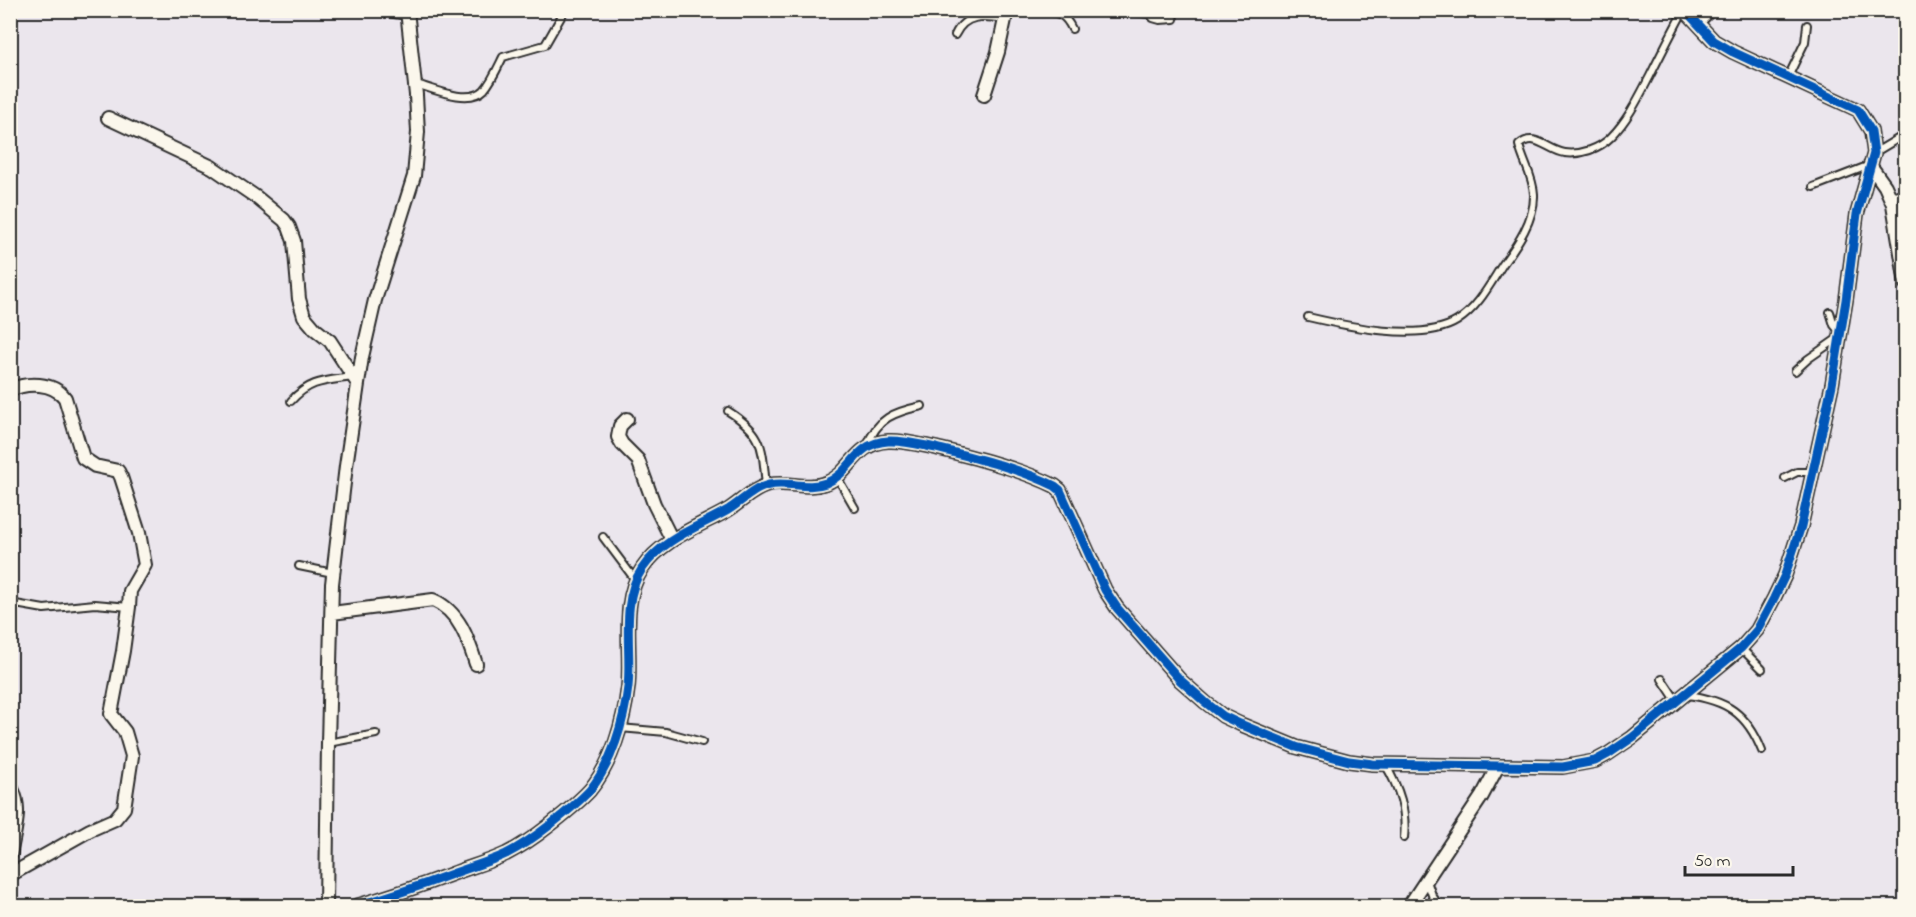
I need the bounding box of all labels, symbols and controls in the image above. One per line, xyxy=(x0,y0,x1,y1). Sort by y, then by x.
scale bar xyxy=(1685,839,1793,877)
text: 50 m xyxy=(1694,849,1731,875)

